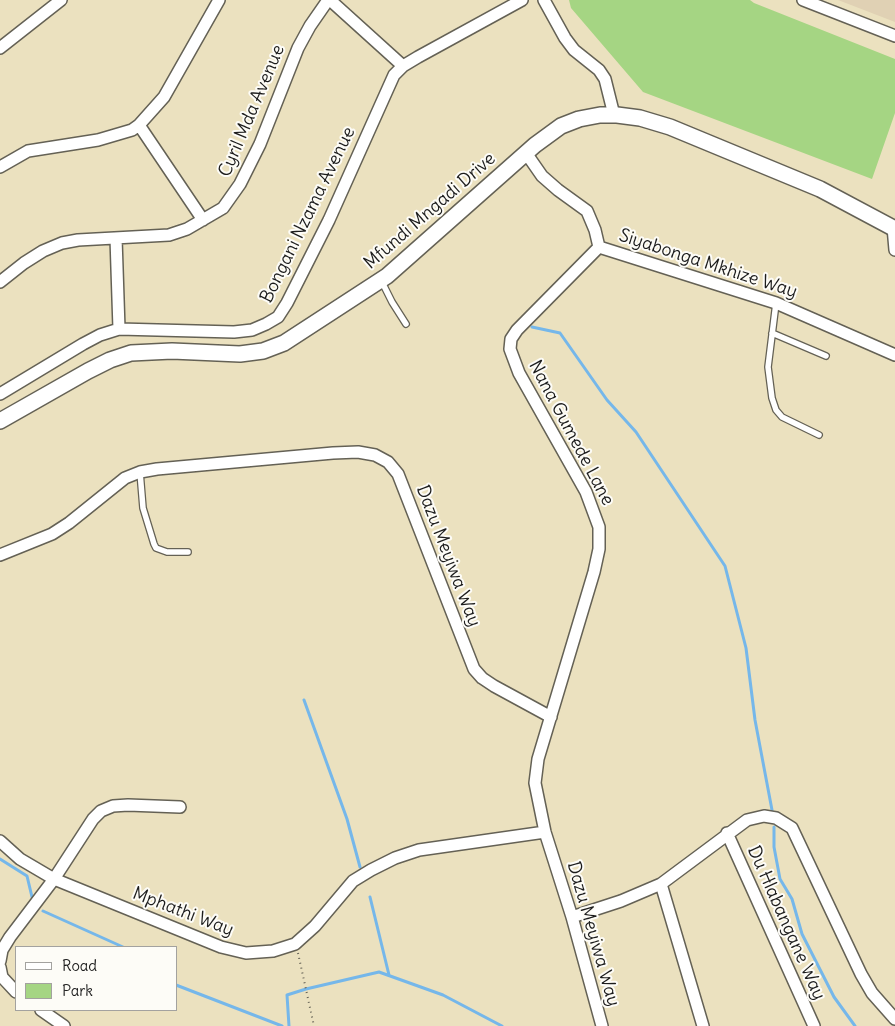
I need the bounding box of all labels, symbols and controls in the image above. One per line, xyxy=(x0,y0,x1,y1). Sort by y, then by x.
street label: Cyril Mda Avenue xyxy=(214,42,290,180)
street label: Bongani Nzama Avenue xyxy=(256,123,360,307)
street label: Mfundi Mngadi Drive xyxy=(360,148,500,274)
street label: Siyabonga Mkhize Way xyxy=(616,225,800,303)
street label: Nana Gumede Lane xyxy=(524,357,618,509)
street label: Dazu Meyiwa Way xyxy=(411,482,485,630)
street label: Du Hlabangane Way xyxy=(742,843,830,1003)
street label: Dazu Meyiwa Way xyxy=(562,859,624,1009)
street label: Mphathi Way xyxy=(129,883,237,941)
legend xyxy=(15,946,178,1011)
text: Road xyxy=(62,956,97,975)
text: Park xyxy=(62,981,93,1000)

